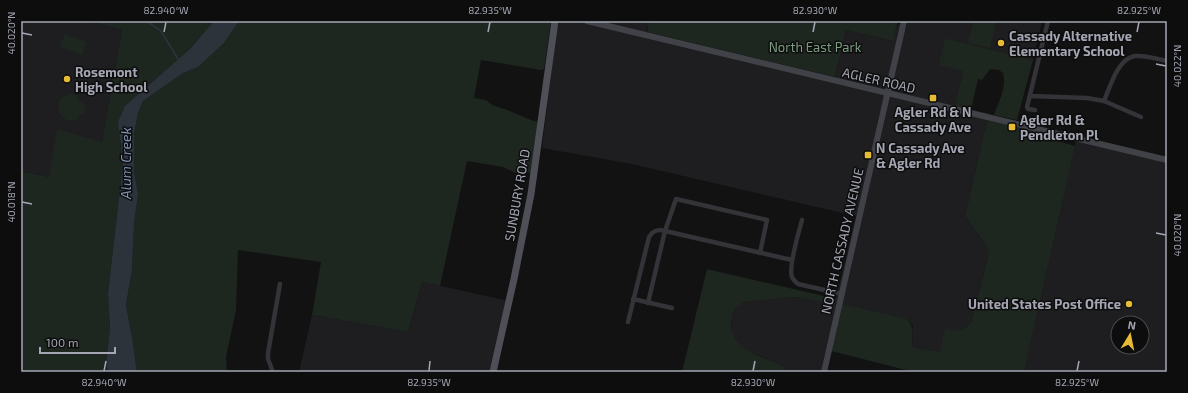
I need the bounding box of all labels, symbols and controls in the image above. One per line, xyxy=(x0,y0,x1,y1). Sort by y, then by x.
text: 82.940°W xyxy=(144,4,189,16)
text: 82.935°W xyxy=(468,4,512,16)
text: 82.930°W xyxy=(793,4,838,16)
text: 82.925°W xyxy=(1117,4,1161,16)
text: 40.020°N xyxy=(5,12,17,54)
place label: Cassady Alternative Elementary School xyxy=(1009,28,1132,59)
marker: Cassady Alternative Elementary School xyxy=(996,38,1006,48)
park label: North East Park xyxy=(769,39,862,55)
text: 40.022°N xyxy=(1171,45,1183,87)
place label: Rosemont High School xyxy=(75,64,148,95)
street label: AGLER ROAD xyxy=(841,64,917,96)
marker: Rosemont High School xyxy=(62,74,72,84)
marker: Agler Rd & N Cassady Ave xyxy=(928,93,938,103)
place label: Agler Rd & N Cassady Ave xyxy=(895,104,971,135)
place label: Agler Rd & Pendleton Pl xyxy=(1020,112,1099,143)
marker: Agler Rd & Pendleton Pl xyxy=(1007,122,1017,132)
water label: Alum Creek xyxy=(117,127,134,200)
place label: N Cassady Ave & Agler Rd xyxy=(876,140,965,171)
street label: SUNBURY ROAD xyxy=(501,148,533,242)
marker: N Cassady Ave & Agler Rd xyxy=(863,150,873,160)
street label: NORTH CASSADY AVENUE xyxy=(817,167,867,315)
text: 40.018°N xyxy=(5,181,17,223)
text: 40.020°N xyxy=(1171,214,1183,256)
place label: United States Post Office xyxy=(968,296,1121,312)
marker: United States Post Office xyxy=(1124,299,1134,309)
north arrow xyxy=(1110,315,1150,355)
text: N xyxy=(1127,318,1137,332)
scale bar xyxy=(40,329,115,355)
text: 100 m xyxy=(46,335,78,349)
text: 82.940°W xyxy=(82,376,127,388)
text: 82.935°W xyxy=(407,376,451,388)
text: 82.930°W xyxy=(731,376,776,388)
text: 82.925°W xyxy=(1055,376,1099,388)

